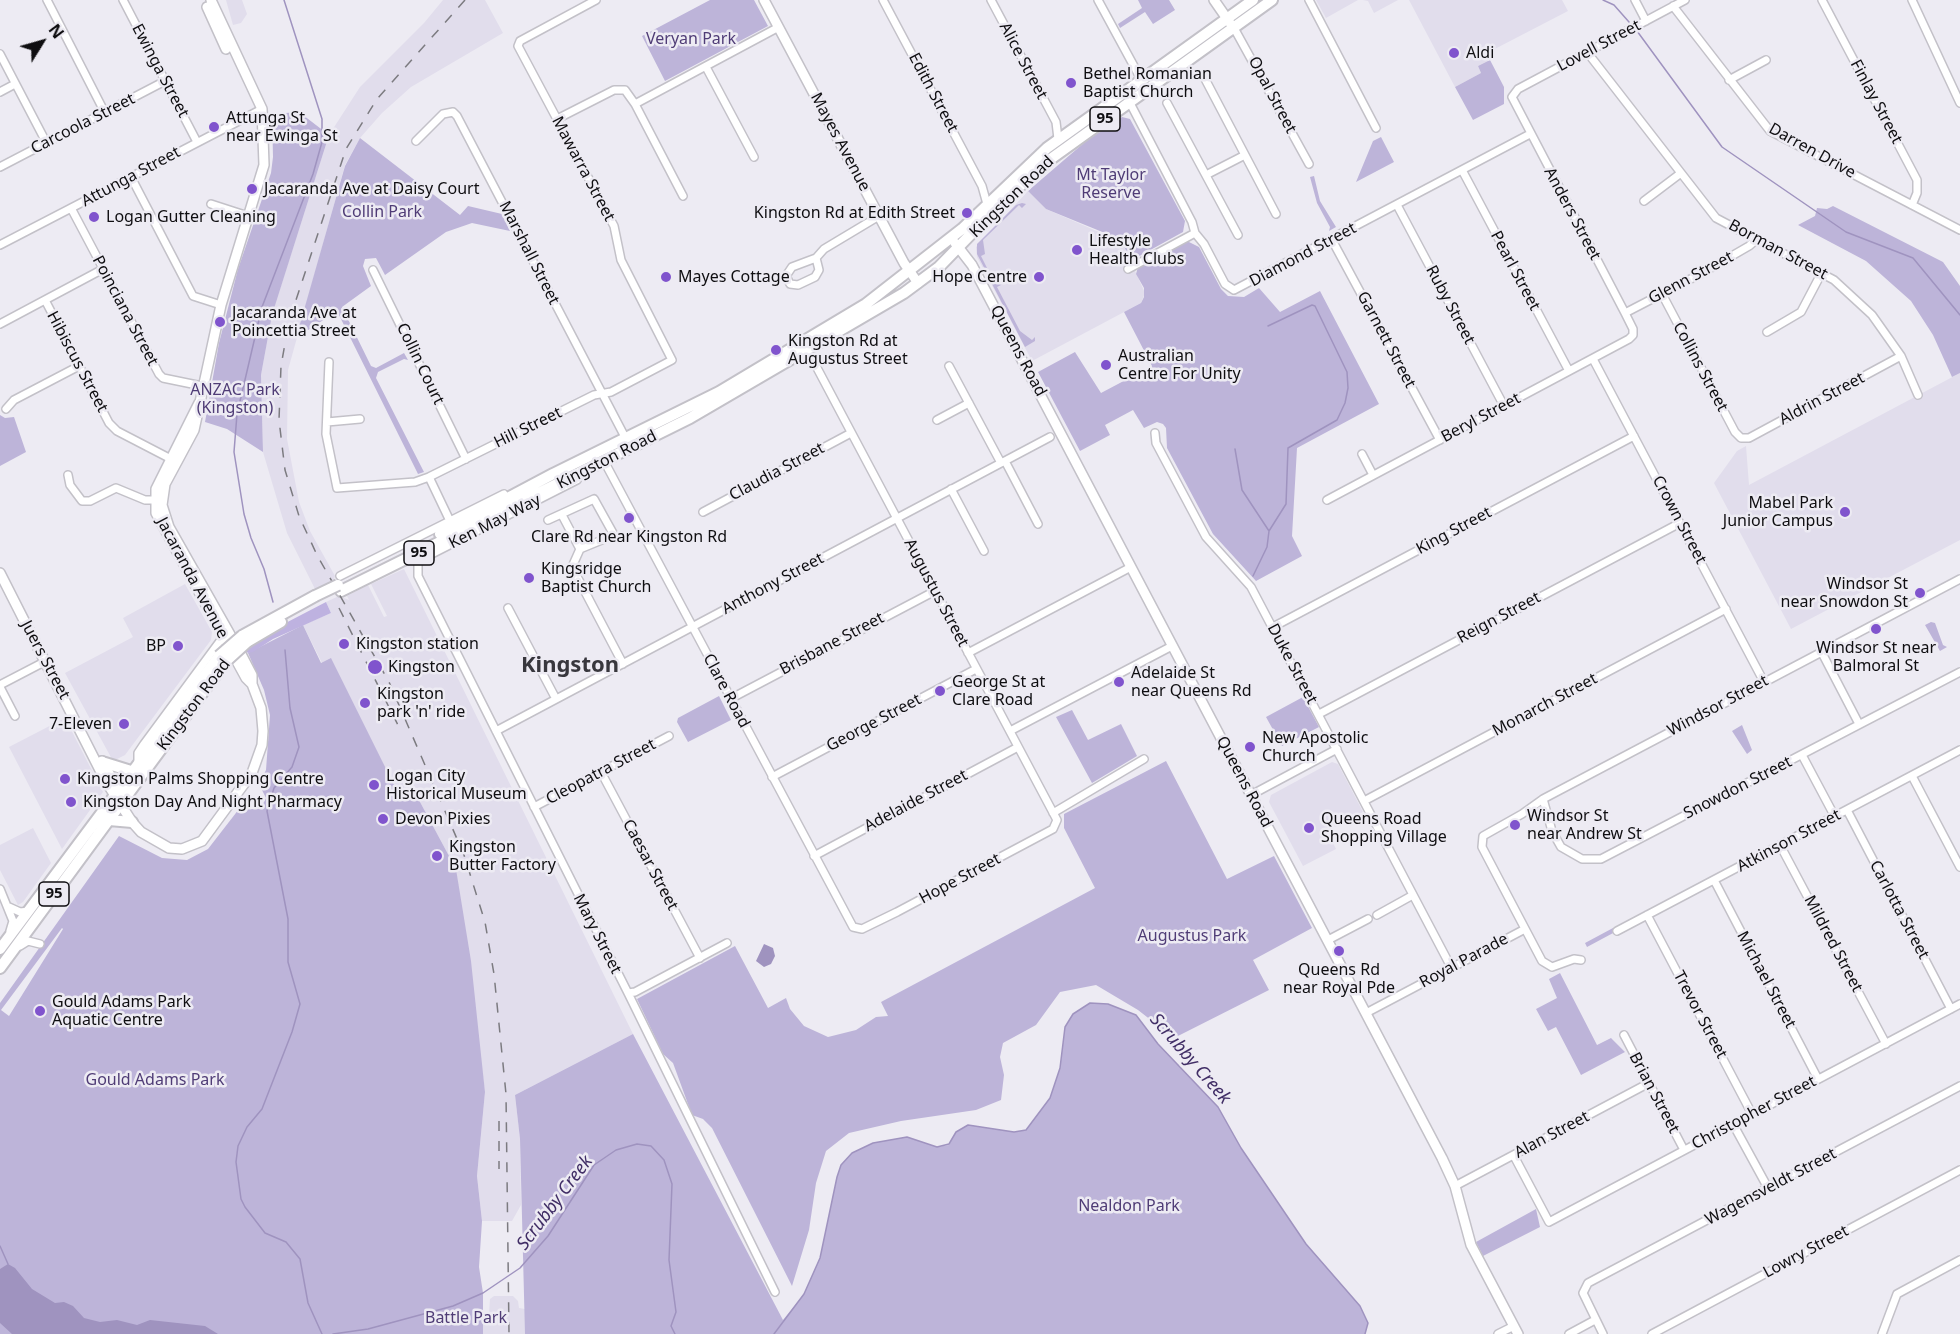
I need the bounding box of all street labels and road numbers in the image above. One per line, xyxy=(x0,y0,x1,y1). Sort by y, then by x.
street label: Lovell Street xyxy=(1554,16,1644,76)
street label: Alice Street xyxy=(995,19,1051,103)
street label: Ewinga Street xyxy=(127,21,193,121)
street label: Edith Street xyxy=(904,50,962,136)
street label: Opal Street xyxy=(1244,53,1300,137)
street label: Finlay Street xyxy=(1846,57,1906,147)
street label: Carcoola Street xyxy=(28,89,138,159)
street label: Mayes Avenue xyxy=(806,90,874,194)
road number: 95 xyxy=(1090,107,1120,131)
street label: Mawarra Street xyxy=(547,113,619,225)
street label: Darren Drive xyxy=(1765,119,1859,183)
street label: Attunga Street xyxy=(78,143,184,211)
street label: Kingston Road xyxy=(966,152,1058,242)
street label: Anders Street xyxy=(1540,164,1604,264)
street label: Marshall Street xyxy=(495,198,563,308)
street label: Borman Street xyxy=(1725,216,1831,284)
street label: Diamond Street xyxy=(1246,219,1360,291)
street label: Pearl Street xyxy=(1486,228,1544,314)
street label: Glenn Street xyxy=(1645,248,1737,308)
street label: Poinciana Street xyxy=(88,253,162,369)
street label: Ruby Street xyxy=(1421,262,1479,348)
street label: Garnett Street xyxy=(1353,288,1419,392)
street label: Queens Road xyxy=(986,302,1050,400)
street label: Hibiscus Street xyxy=(42,308,112,416)
street label: Collins Street xyxy=(1668,319,1732,415)
street label: Collin Court xyxy=(392,320,448,408)
street label: Aldrin Street xyxy=(1776,369,1868,429)
street label: Beryl Street xyxy=(1438,389,1524,447)
street label: Hill Street xyxy=(491,403,565,453)
street label: Kingston Road xyxy=(554,427,660,493)
street label: Claudia Street xyxy=(726,439,828,505)
street label: Crown Street xyxy=(1648,473,1710,567)
street label: Ken May Way xyxy=(446,491,544,553)
street label: King Street xyxy=(1413,503,1495,559)
street label: Jacaranda Avenue xyxy=(152,514,232,642)
street label: Augustus Street xyxy=(899,536,973,650)
road number: 95 xyxy=(404,541,434,565)
street label: Anthony Street xyxy=(719,549,827,619)
street label: Reign Street xyxy=(1454,588,1544,648)
street label: Brisbane Street xyxy=(777,608,887,680)
street label: Juers Street xyxy=(16,617,74,703)
street label: Duke Street xyxy=(1263,621,1321,707)
street label: Clare Road xyxy=(698,651,754,731)
street label: Kingston Road xyxy=(153,656,235,754)
street label: Monarch Street xyxy=(1489,669,1601,741)
street label: Windsor Street xyxy=(1664,671,1772,741)
street label: George Street xyxy=(823,690,925,756)
street label: Queens Road xyxy=(1212,733,1276,831)
street label: Cleopatra Street xyxy=(543,735,659,809)
street label: Snowdon Street xyxy=(1681,752,1795,824)
street label: Adelaide Street xyxy=(861,766,971,836)
street label: Atkinson Street xyxy=(1734,806,1844,876)
street label: Caesar Street xyxy=(618,816,682,914)
street label: Hope Street xyxy=(916,850,1004,908)
street label: Carlotta Street xyxy=(1865,857,1933,963)
road number: 95 xyxy=(39,882,69,906)
street label: Mary Street xyxy=(569,891,625,977)
street label: Mildred Street xyxy=(1800,892,1866,996)
street label: Michael Street xyxy=(1732,928,1800,1032)
street label: Royal Parade xyxy=(1416,930,1512,992)
street label: Trevor Street xyxy=(1669,968,1731,1062)
street label: Brian Street xyxy=(1625,1049,1683,1137)
street label: Christopher Street xyxy=(1689,1072,1819,1154)
street label: Alan Street xyxy=(1511,1107,1593,1163)
street label: Wagensveldt Street xyxy=(1702,1144,1840,1230)
street label: Lowry Street xyxy=(1760,1221,1852,1283)

